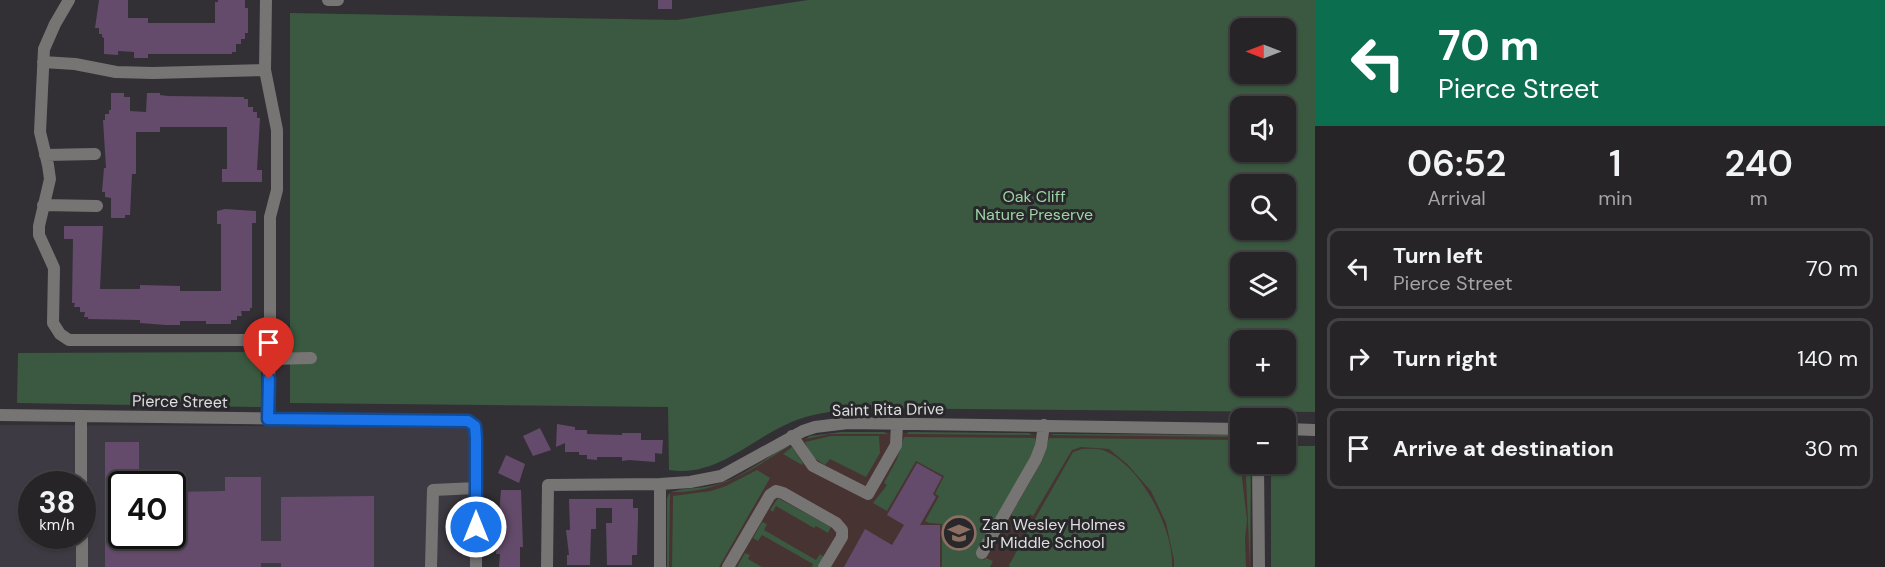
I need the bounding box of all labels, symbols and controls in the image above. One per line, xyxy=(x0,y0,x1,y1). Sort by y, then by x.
north arrow xyxy=(1230,18,1296,84)
map controls xyxy=(1230,18,1296,474)
text: 70 m xyxy=(1438,18,1539,73)
icon: left xyxy=(1339,24,1417,102)
text: Pierce Street xyxy=(1438,71,1599,106)
button: sound xyxy=(1230,96,1296,162)
text: 06:52 xyxy=(1407,140,1506,187)
text: 1 xyxy=(1609,140,1622,187)
text: 240 xyxy=(1724,140,1793,187)
button: search xyxy=(1230,174,1296,240)
text: Arrival xyxy=(1428,185,1486,211)
text: min xyxy=(1598,185,1632,211)
text: m xyxy=(1750,185,1768,211)
park label: Oak Cliff Nature Preserve xyxy=(975,186,1093,225)
text: Turn left xyxy=(1393,241,1483,270)
button: layers xyxy=(1230,252,1296,318)
icon: left xyxy=(1342,252,1375,285)
text: 70 m xyxy=(1806,254,1858,283)
text: Pierce Street xyxy=(1393,270,1513,296)
pin xyxy=(243,317,294,379)
icon: arrive xyxy=(252,326,285,359)
button: + xyxy=(1230,330,1296,396)
icon: right xyxy=(1342,342,1375,375)
text: Turn right xyxy=(1393,344,1498,373)
text: 140 m xyxy=(1797,344,1858,373)
street label: Pierce Street xyxy=(132,390,228,413)
street label: Saint Rita Drive xyxy=(832,398,944,421)
button: − xyxy=(1230,408,1296,474)
icon: arrive xyxy=(1342,432,1375,465)
text: Arrive at destination xyxy=(1393,434,1614,463)
text: 30 m xyxy=(1804,434,1858,463)
speed limit sign: 40 xyxy=(108,471,186,549)
text: 38 xyxy=(38,483,76,522)
position arrow xyxy=(444,495,508,559)
place label: Zan Wesley Holmes Jr Middle School xyxy=(982,514,1125,553)
text: km/h xyxy=(39,515,75,535)
school or university icon: Zan Wesley Holmes Jr Middle School xyxy=(941,515,977,551)

